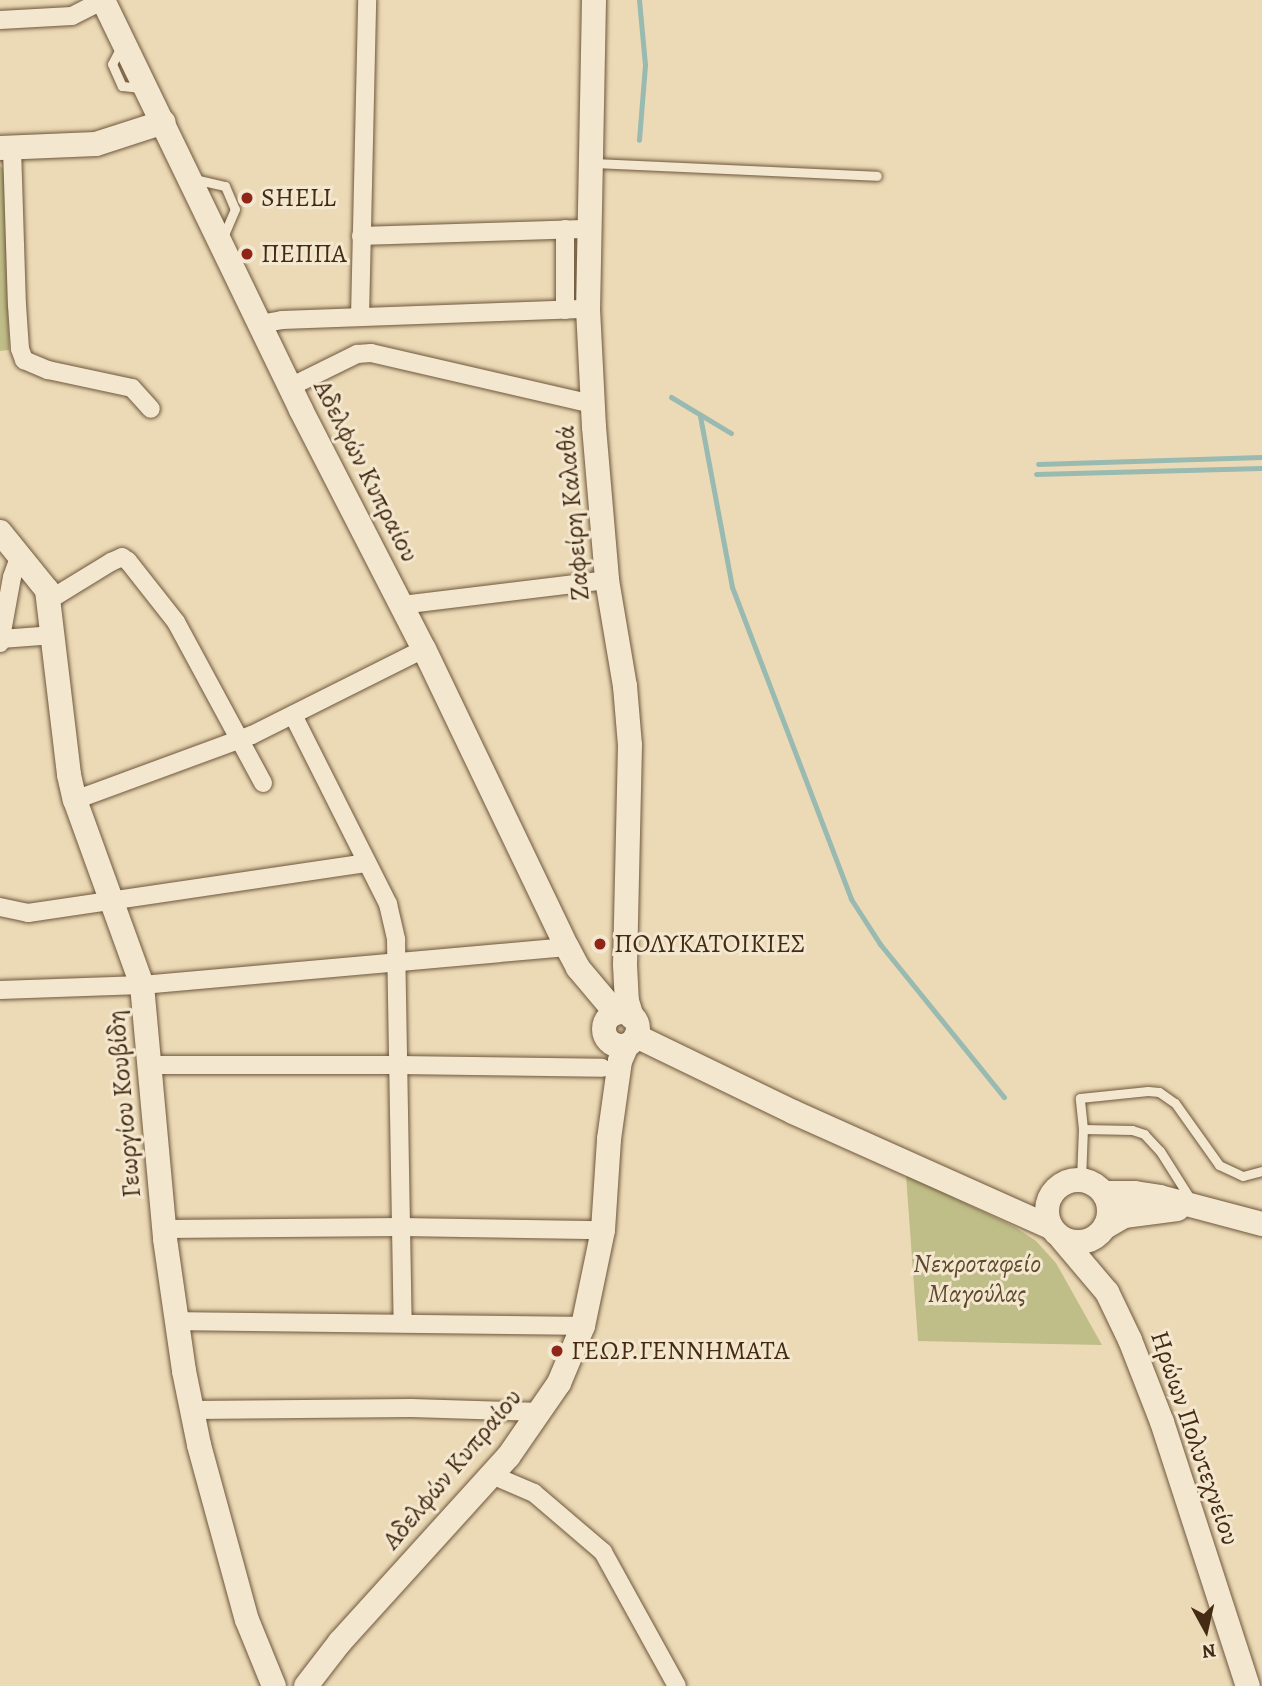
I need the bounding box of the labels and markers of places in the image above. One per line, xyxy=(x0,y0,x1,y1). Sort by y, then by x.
place label: SHELL xyxy=(261,182,336,214)
marker: SHELL xyxy=(239,190,255,206)
place label: ΠΕΠΠΑ xyxy=(261,238,347,270)
marker: ΠΕΠΠΑ xyxy=(239,246,255,262)
place label: ΠΟΛΥΚΑΤΟΙΚΙΕΣ xyxy=(614,928,805,960)
marker: ΠΟΛΥΚΑΤΟΙΚΙΕΣ xyxy=(592,936,608,952)
place label: ΓΕΩΡ.ΓΕΝΝΗΜΑΤΑ xyxy=(571,1335,789,1367)
marker: ΓΕΩΡ.ΓΕΝΝΗΜΑΤΑ xyxy=(549,1343,565,1359)

